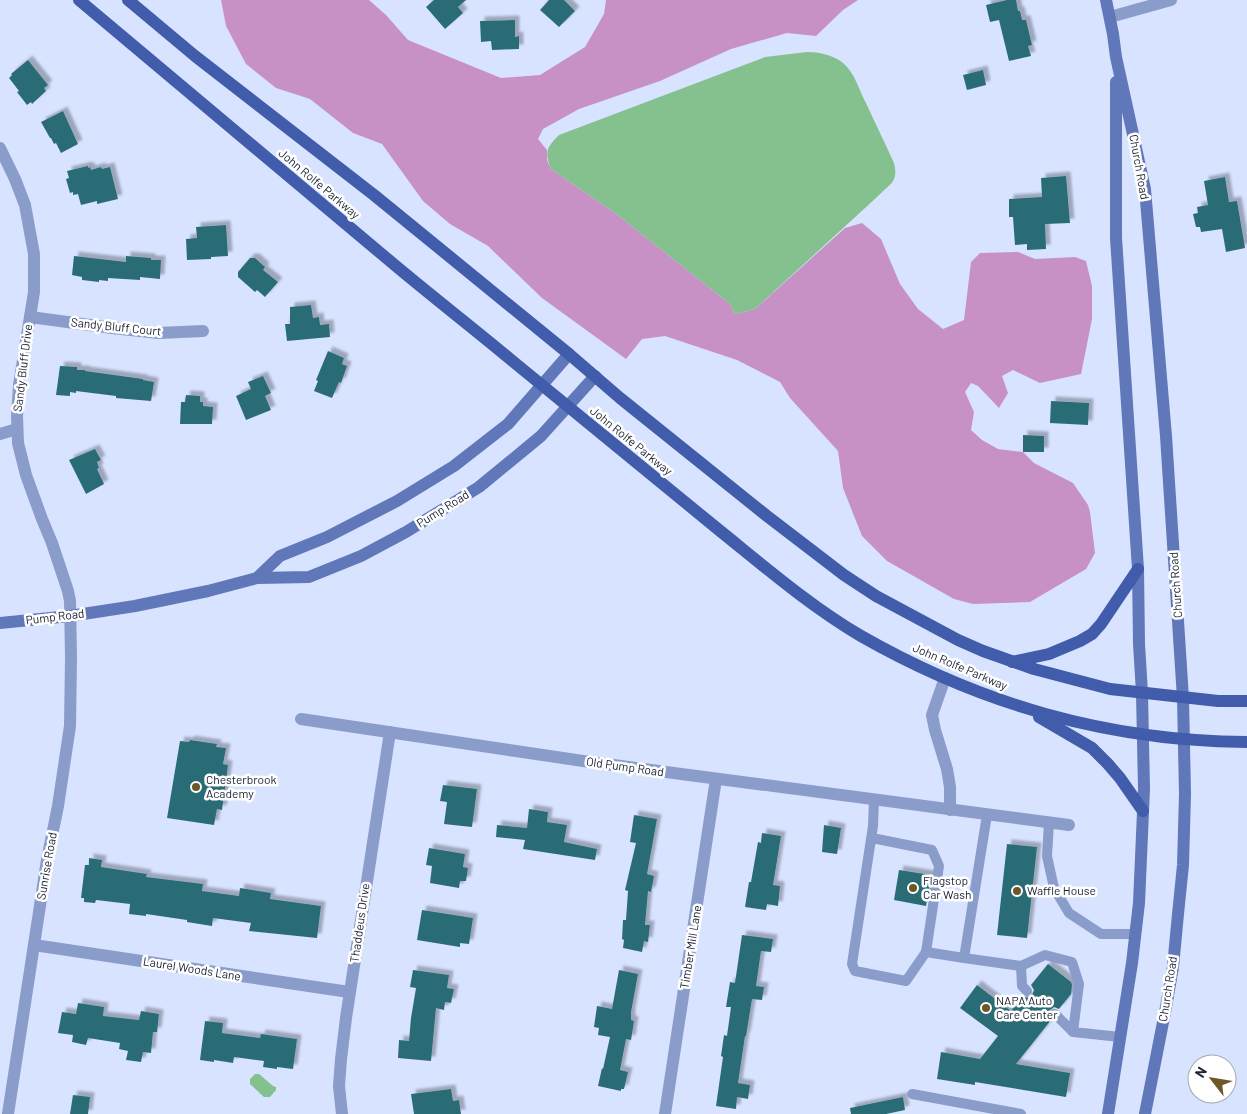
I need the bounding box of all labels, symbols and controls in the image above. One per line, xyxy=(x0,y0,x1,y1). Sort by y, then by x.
street label: Church Road xyxy=(1127,133,1153,201)
street label: John Rolfe Parkway xyxy=(276,145,363,222)
street label: Sandy Bluff Court xyxy=(70,314,162,338)
street label: Sandy Bluff Drive xyxy=(10,323,34,413)
street label: John Rolfe Parkway xyxy=(588,403,676,478)
street label: Pump Road xyxy=(414,487,471,530)
street label: Church Road xyxy=(1166,552,1184,619)
street label: Pump Road xyxy=(25,605,85,627)
street label: John Rolfe Parkway xyxy=(911,640,1010,693)
street label: Old Pump Road xyxy=(585,754,665,778)
place label: Chesterbrook Academy xyxy=(206,772,277,800)
marker: Chesterbrook Academy xyxy=(190,781,202,793)
street label: Sunrise Road xyxy=(33,831,59,901)
place label: Flagstop Car Wash xyxy=(923,873,971,901)
street label: Thaddeus Drive xyxy=(346,882,372,964)
marker: Flagstop Car Wash xyxy=(907,882,919,894)
place label: Waffle House xyxy=(1027,883,1096,897)
marker: Waffle House xyxy=(1011,885,1023,897)
street label: Timber Mill Lane xyxy=(676,904,704,990)
street label: Laurel Woods Lane xyxy=(142,953,242,983)
street label: Church Road xyxy=(1155,955,1179,1023)
place label: NAPA Auto Care Center xyxy=(996,993,1058,1021)
marker: NAPA Auto Care Center xyxy=(980,1002,992,1014)
north arrow xyxy=(1187,1054,1237,1104)
text: N xyxy=(1191,1064,1210,1080)

